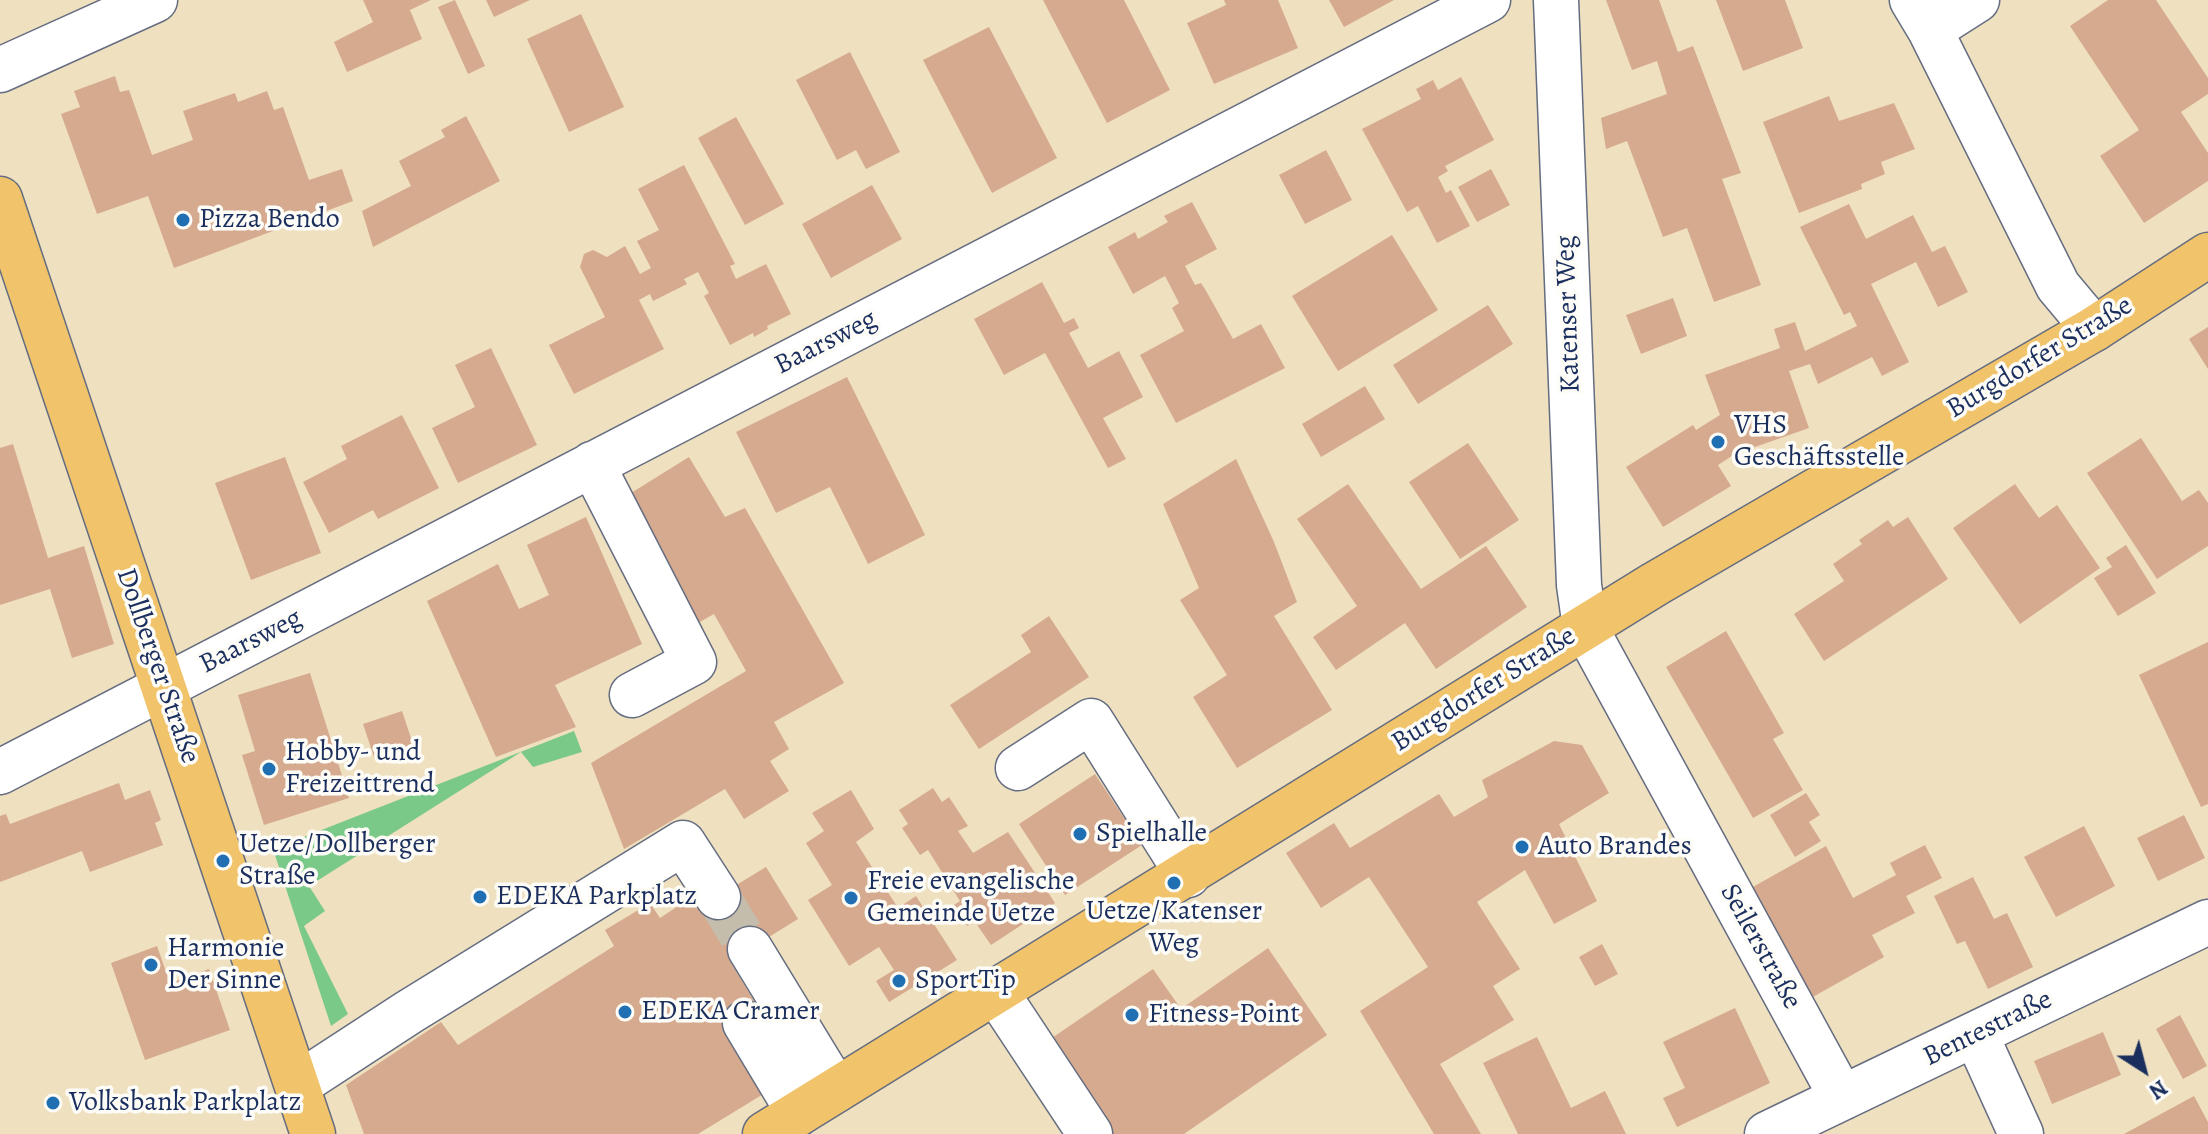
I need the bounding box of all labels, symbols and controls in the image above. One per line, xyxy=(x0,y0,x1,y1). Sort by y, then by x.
place label: Pizza Bendo xyxy=(199,203,340,237)
marker: Pizza Bendo xyxy=(174,211,192,229)
street label: Katenser Weg xyxy=(1549,235,1589,393)
street label: Burgdorfer Straße xyxy=(1941,289,2139,427)
street label: Baarsweg xyxy=(769,303,883,383)
place label: VHS Geschäftsstelle xyxy=(1734,409,1904,475)
marker: VHS Geschäftsstelle xyxy=(1709,433,1727,451)
street label: Dollberger Straße xyxy=(108,564,206,768)
street label: Baarsweg xyxy=(194,602,308,682)
street label: Burgdorfer Straße xyxy=(1386,620,1582,760)
place label: Hobby- und Freizeittrend xyxy=(285,736,435,802)
marker: Hobby- und Freizeittrend xyxy=(260,760,278,778)
place label: Spielhalle xyxy=(1096,817,1207,851)
marker: Spielhalle xyxy=(1071,825,1089,843)
place label: Uetze/Dollberger Straße xyxy=(239,828,436,894)
place label: Auto Brandes xyxy=(1538,830,1692,864)
marker: Auto Brandes xyxy=(1513,838,1531,856)
marker: Uetze/Dollberger Straße xyxy=(214,852,232,870)
place label: Freie evangelische Gemeinde Uetze xyxy=(867,865,1075,931)
marker: Uetze/Katenser Weg xyxy=(1165,874,1183,892)
street label: Seilerstraße xyxy=(1712,879,1808,1015)
place label: EDEKA Parkplatz xyxy=(496,880,697,914)
marker: EDEKA Parkplatz xyxy=(471,888,489,906)
marker: Freie evangelische Gemeinde Uetze xyxy=(842,889,860,907)
place label: Uetze/Katenser Weg xyxy=(1086,895,1262,961)
place label: Harmonie Der Sinne xyxy=(167,932,284,998)
marker: Harmonie Der Sinne xyxy=(142,956,160,974)
place label: SportTip xyxy=(915,964,1016,998)
marker: SportTip xyxy=(890,972,908,990)
street label: Bentestraße xyxy=(1918,983,2058,1075)
place label: EDEKA Cramer xyxy=(641,995,820,1029)
place label: Fitness-Point xyxy=(1148,998,1300,1032)
marker: EDEKA Cramer xyxy=(616,1003,634,1021)
marker: Fitness-Point xyxy=(1123,1006,1141,1024)
north arrow xyxy=(2104,1030,2184,1110)
text: N xyxy=(2143,1073,2173,1106)
place label: Volksbank Parkplatz xyxy=(69,1086,301,1120)
marker: Volksbank Parkplatz xyxy=(44,1094,62,1112)

